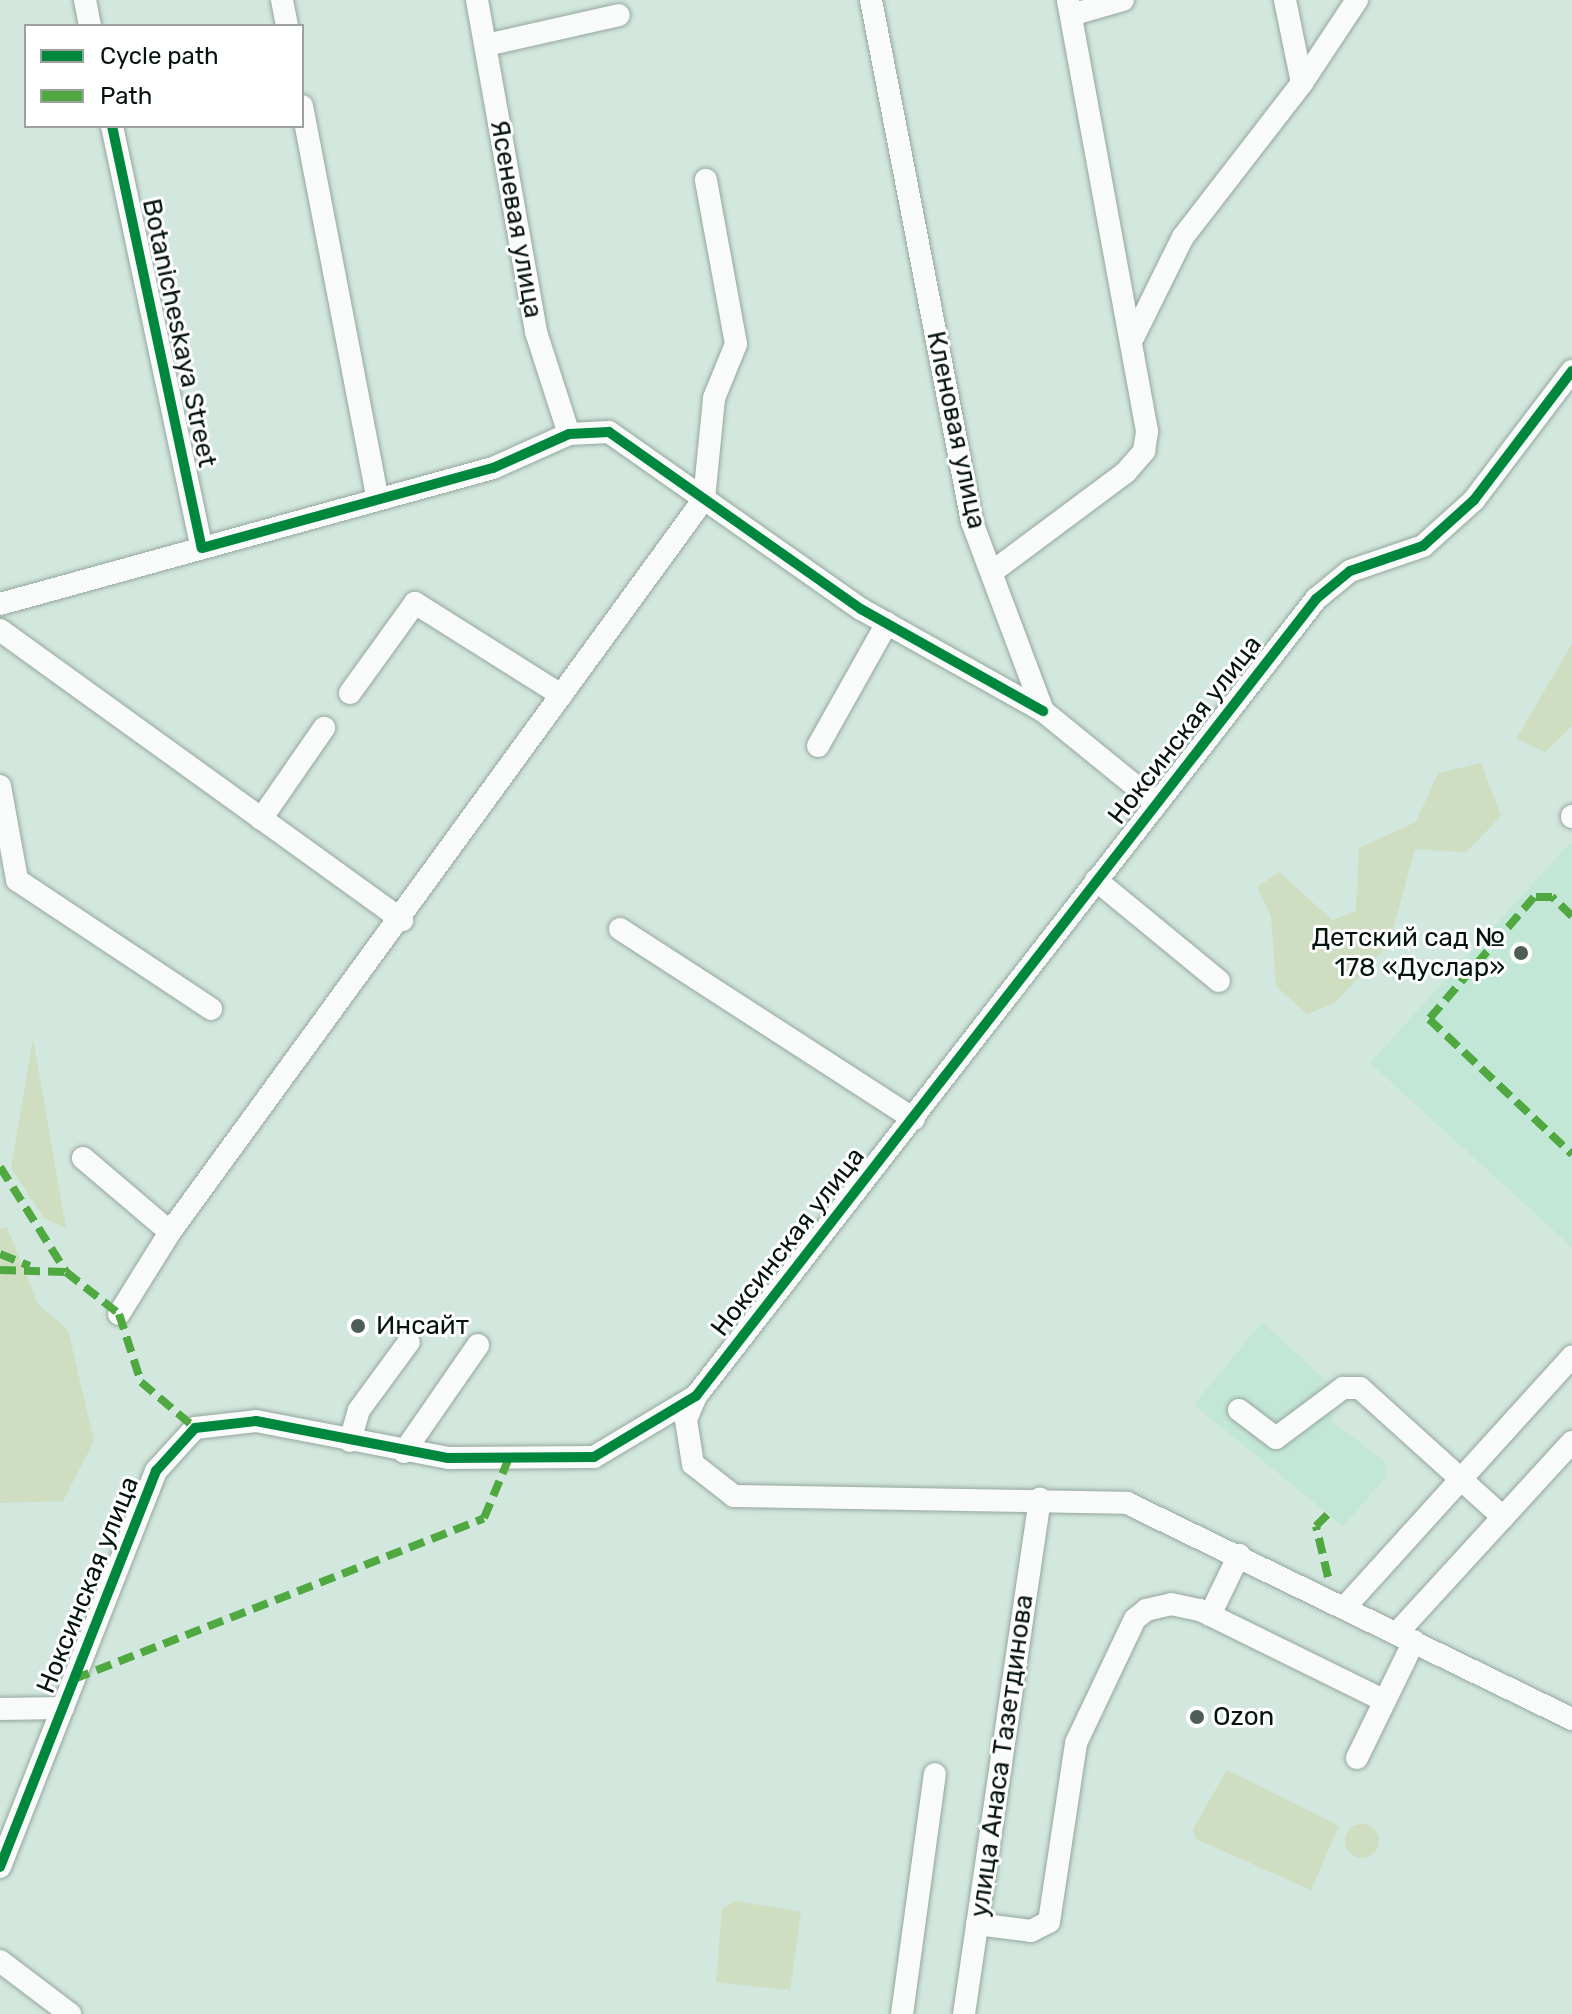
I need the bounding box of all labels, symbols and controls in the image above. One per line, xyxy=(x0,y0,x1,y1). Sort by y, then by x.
legend xyxy=(24,24,304,128)
text: Cycle path xyxy=(100,42,219,70)
text: Path xyxy=(100,82,152,110)
street label: Ясеневая улица xyxy=(483,117,549,321)
street label: Botanicheskaya Street xyxy=(135,196,223,470)
street label: Кленовая улица xyxy=(920,328,992,532)
street label: Ноксинская улица xyxy=(1102,629,1268,831)
place label: Детский сад № 178 «Дуслар» xyxy=(1312,922,1505,984)
marker: Детский сад № 178 «Дуслар» xyxy=(1512,944,1530,962)
street label: Ноксинская улица xyxy=(705,1141,871,1343)
place label: Инсайт xyxy=(376,1310,469,1342)
marker: Инсайт xyxy=(347,1315,369,1337)
street label: Ноксинская улица xyxy=(30,1472,146,1698)
street label: улица Анаса Тазетдинова xyxy=(964,1593,1040,1919)
place label: Ozon xyxy=(1213,1701,1274,1733)
marker: Ozon xyxy=(1188,1708,1206,1726)

